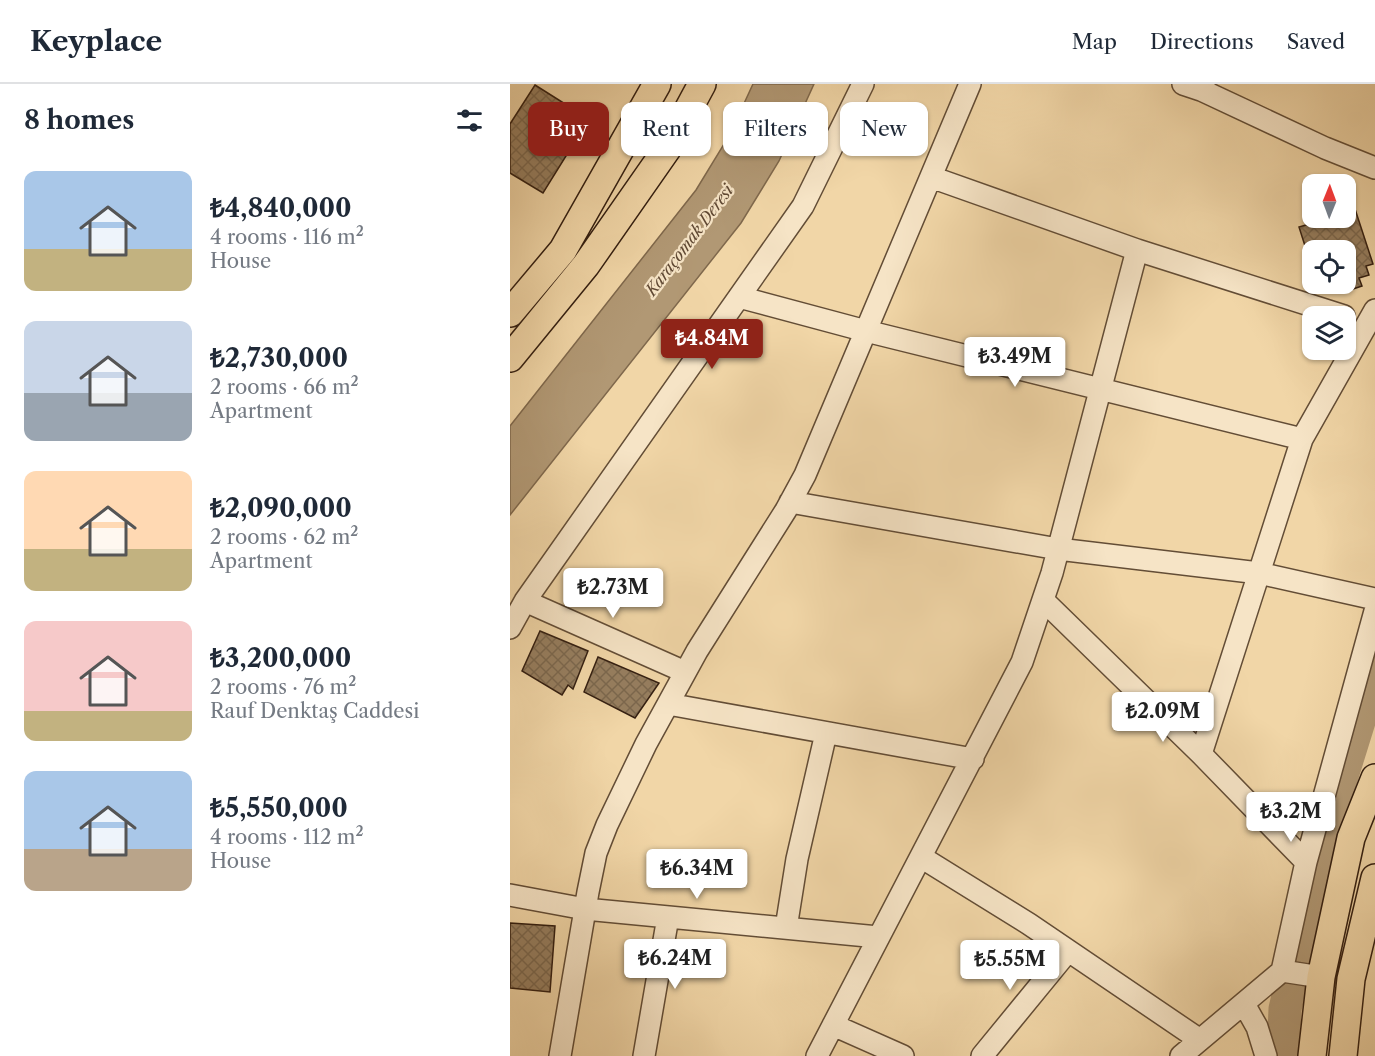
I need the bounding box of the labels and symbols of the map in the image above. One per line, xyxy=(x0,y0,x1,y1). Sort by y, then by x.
north arrow xyxy=(1302,174,1356,228)
water label: Karaçomak Deresi xyxy=(640,180,738,301)
pin: ₺4.84M xyxy=(663,319,761,370)
pin: ₺3.49M xyxy=(966,337,1064,388)
pin: ₺2.73M xyxy=(564,568,662,619)
pin: ₺2.09M xyxy=(1114,692,1212,743)
pin: ₺3.2M xyxy=(1249,792,1333,843)
pin: ₺6.34M xyxy=(648,849,746,900)
pin: ₺6.24M xyxy=(626,939,724,990)
pin: ₺5.55M xyxy=(961,940,1059,991)

